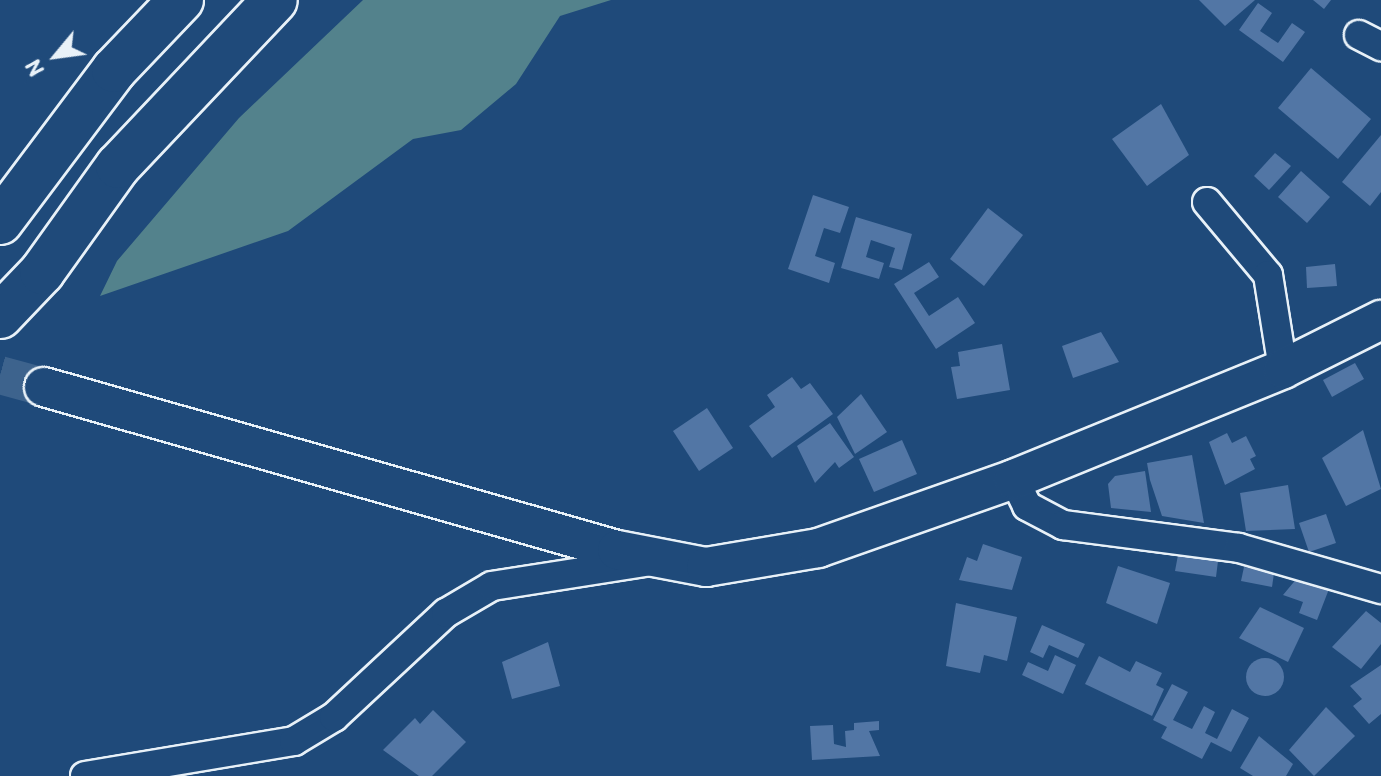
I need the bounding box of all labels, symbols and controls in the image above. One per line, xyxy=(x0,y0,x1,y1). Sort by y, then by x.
north arrow xyxy=(16,16,96,96)
text: N xyxy=(19,55,50,81)

